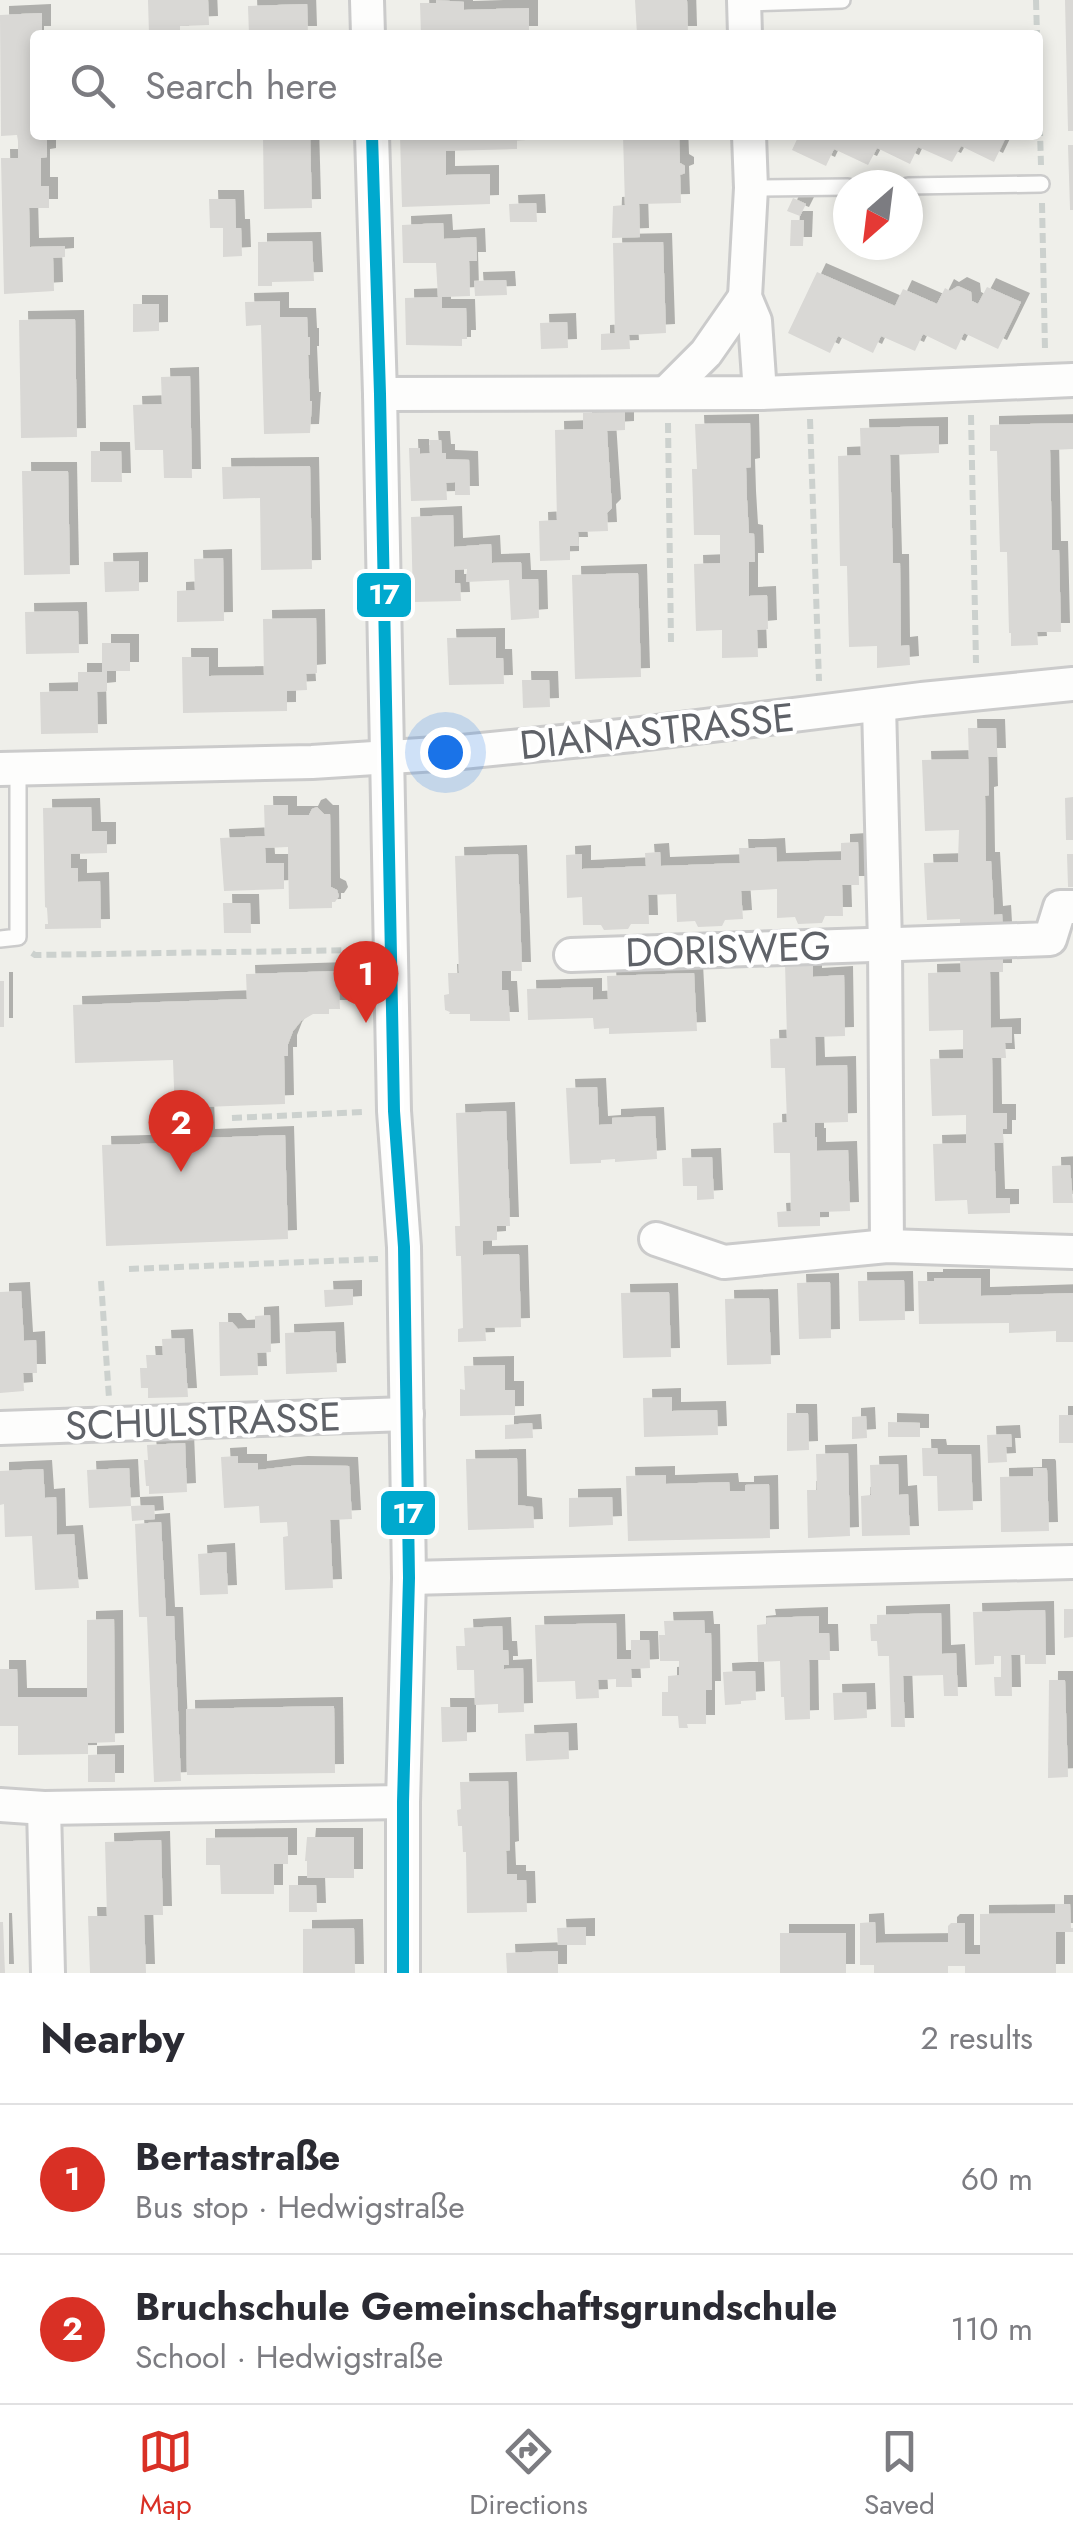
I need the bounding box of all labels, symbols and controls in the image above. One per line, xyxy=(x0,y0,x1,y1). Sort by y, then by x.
search box xyxy=(30,30,1043,140)
icon: search xyxy=(65,58,120,113)
text: Search here xyxy=(145,58,337,113)
north arrow xyxy=(833,170,923,260)
line badge: 17 xyxy=(355,571,413,619)
text: 17 xyxy=(368,574,400,615)
street label: DIANASTRASSE xyxy=(517,688,797,774)
your location xyxy=(420,727,471,778)
street label: DORISWEG xyxy=(624,916,832,982)
pin: 1 xyxy=(334,940,398,1023)
pin: 2 xyxy=(148,1090,214,1172)
street label: SCHULSTRASSE xyxy=(64,1387,342,1455)
line badge: 17 xyxy=(379,1489,437,1537)
text: 17 xyxy=(392,1493,424,1534)
text: Nearby xyxy=(40,2008,184,2069)
text: 2 results xyxy=(921,2015,1033,2061)
text: Bertastraße xyxy=(135,2129,340,2184)
text: 1 xyxy=(64,2156,81,2202)
text: 60 m xyxy=(961,2156,1033,2202)
text: Bus stop · Hedwigstraße xyxy=(135,2184,465,2230)
text: Bruchschule Gemeinschaftsgrundschule xyxy=(135,2279,837,2334)
text: 2 xyxy=(62,2306,83,2352)
text: 110 m xyxy=(950,2306,1033,2352)
text: School · Hedwigstraße xyxy=(135,2334,443,2380)
tab: Map xyxy=(138,2424,193,2525)
tab: Directions xyxy=(469,2424,588,2525)
tab: Saved xyxy=(864,2424,935,2525)

